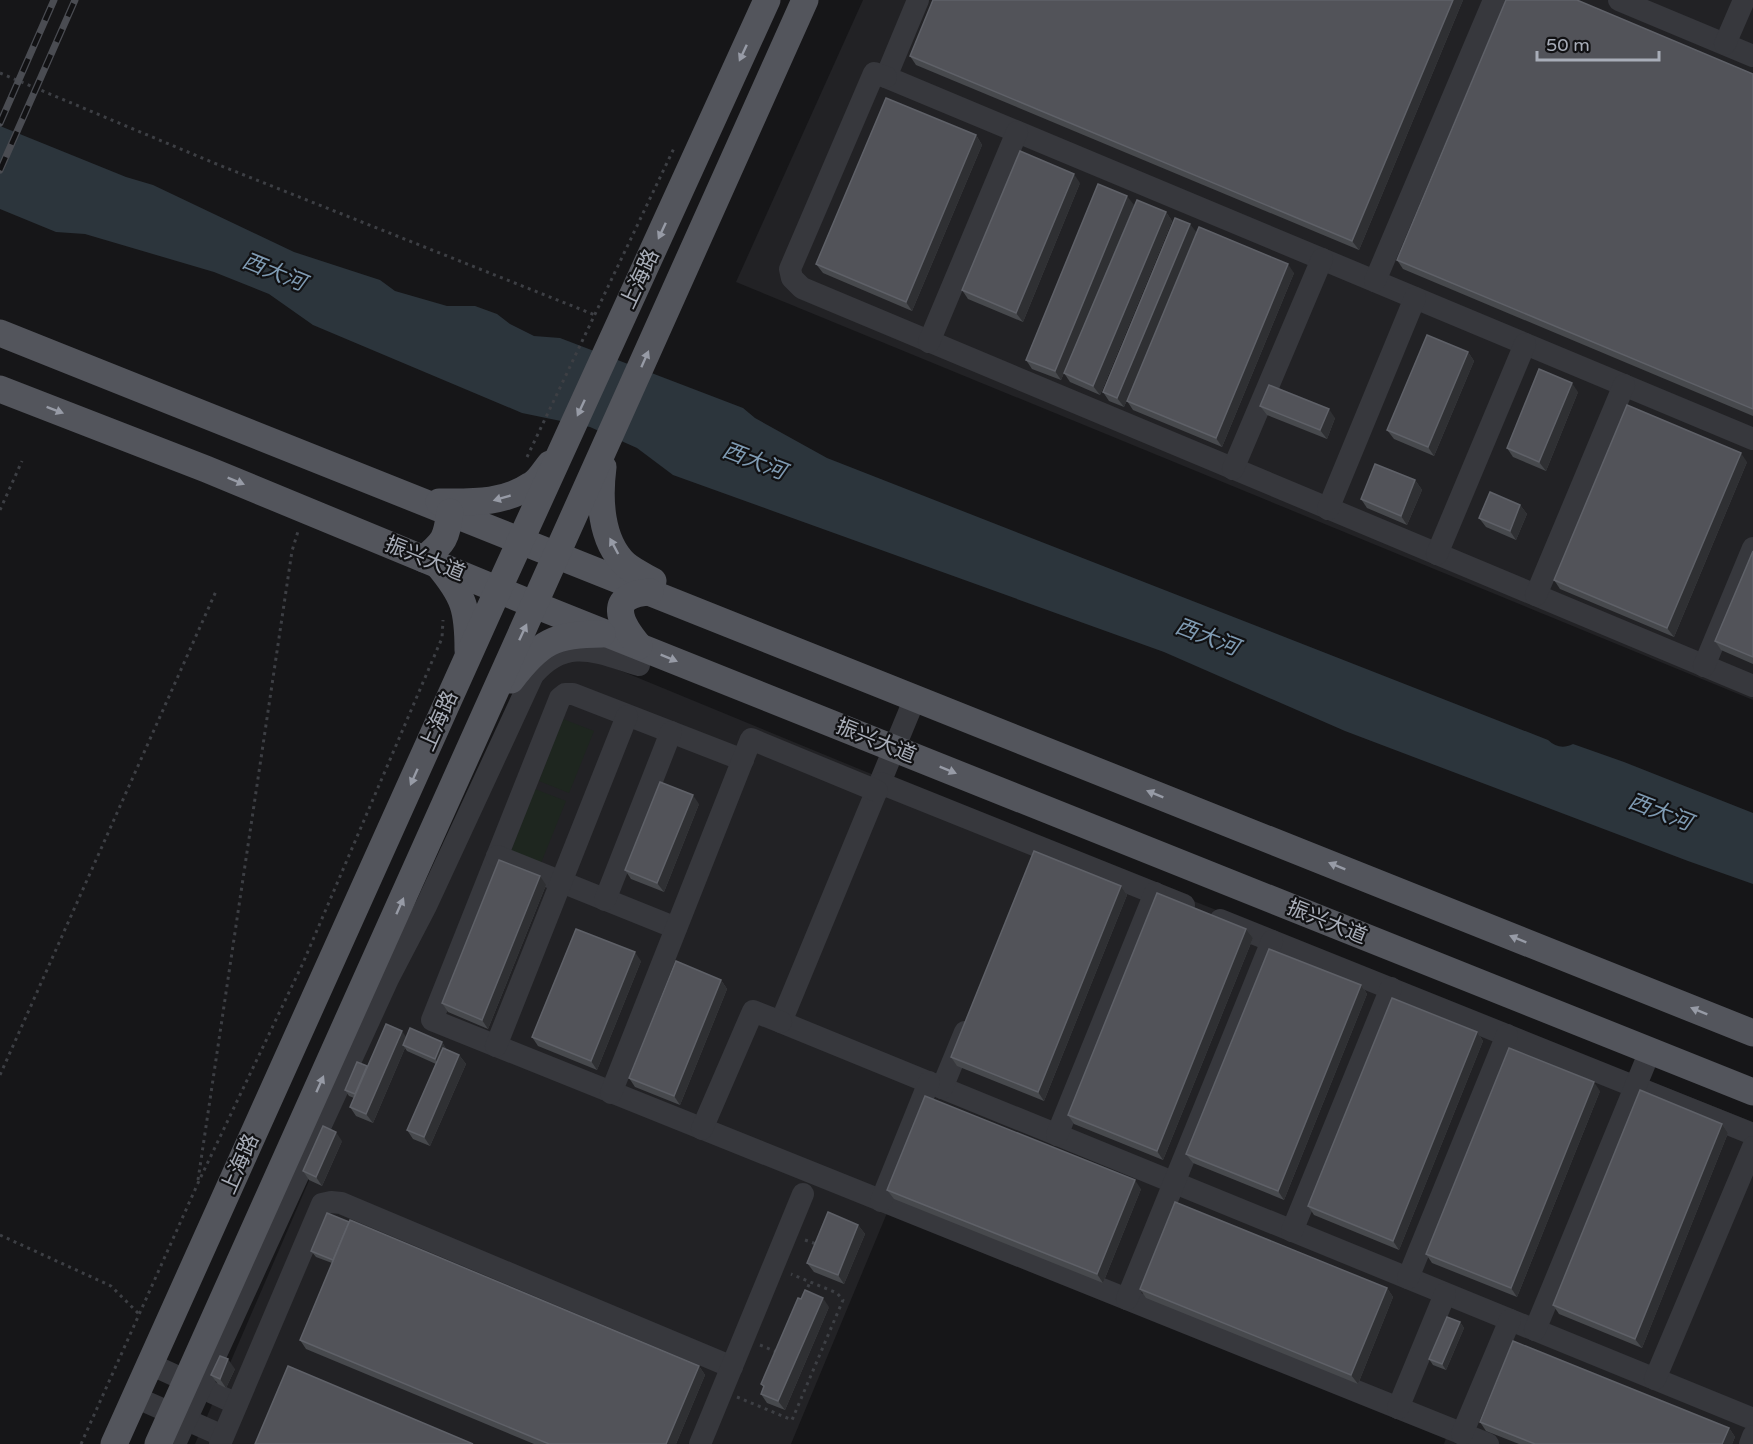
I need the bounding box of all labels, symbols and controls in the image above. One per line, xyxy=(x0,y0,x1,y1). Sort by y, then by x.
scale bar xyxy=(1537,24,1658,62)
text: 50 m xyxy=(1546,34,1590,56)
one-way arrow xyxy=(738,45,748,63)
one-way arrow xyxy=(657,222,667,240)
street label: 上海路 xyxy=(615,245,665,313)
water label: 西大河 xyxy=(239,248,313,298)
one-way arrow xyxy=(640,349,650,367)
one-way arrow xyxy=(576,399,585,417)
one-way arrow xyxy=(46,405,64,415)
water label: 西大河 xyxy=(719,437,793,486)
one-way arrow xyxy=(227,477,245,486)
one-way arrow xyxy=(493,494,511,503)
street label: 振兴大道 xyxy=(381,532,469,586)
one-way arrow xyxy=(609,537,619,554)
water label: 西大河 xyxy=(1172,613,1246,662)
one-way arrow xyxy=(518,624,527,641)
one-way arrow xyxy=(660,654,678,663)
street label: 上海路 xyxy=(415,687,463,755)
street label: 振兴大道 xyxy=(832,714,920,768)
one-way arrow xyxy=(939,765,957,775)
one-way arrow xyxy=(409,768,419,786)
water label: 西大河 xyxy=(1625,788,1699,837)
one-way arrow xyxy=(1146,789,1164,799)
one-way arrow xyxy=(1327,861,1345,871)
street label: 振兴大道 xyxy=(1283,895,1371,949)
one-way arrow xyxy=(395,897,405,915)
one-way arrow xyxy=(1508,934,1526,944)
one-way arrow xyxy=(1689,1006,1707,1016)
one-way arrow xyxy=(315,1075,325,1093)
street label: 上海路 xyxy=(216,1130,264,1198)

